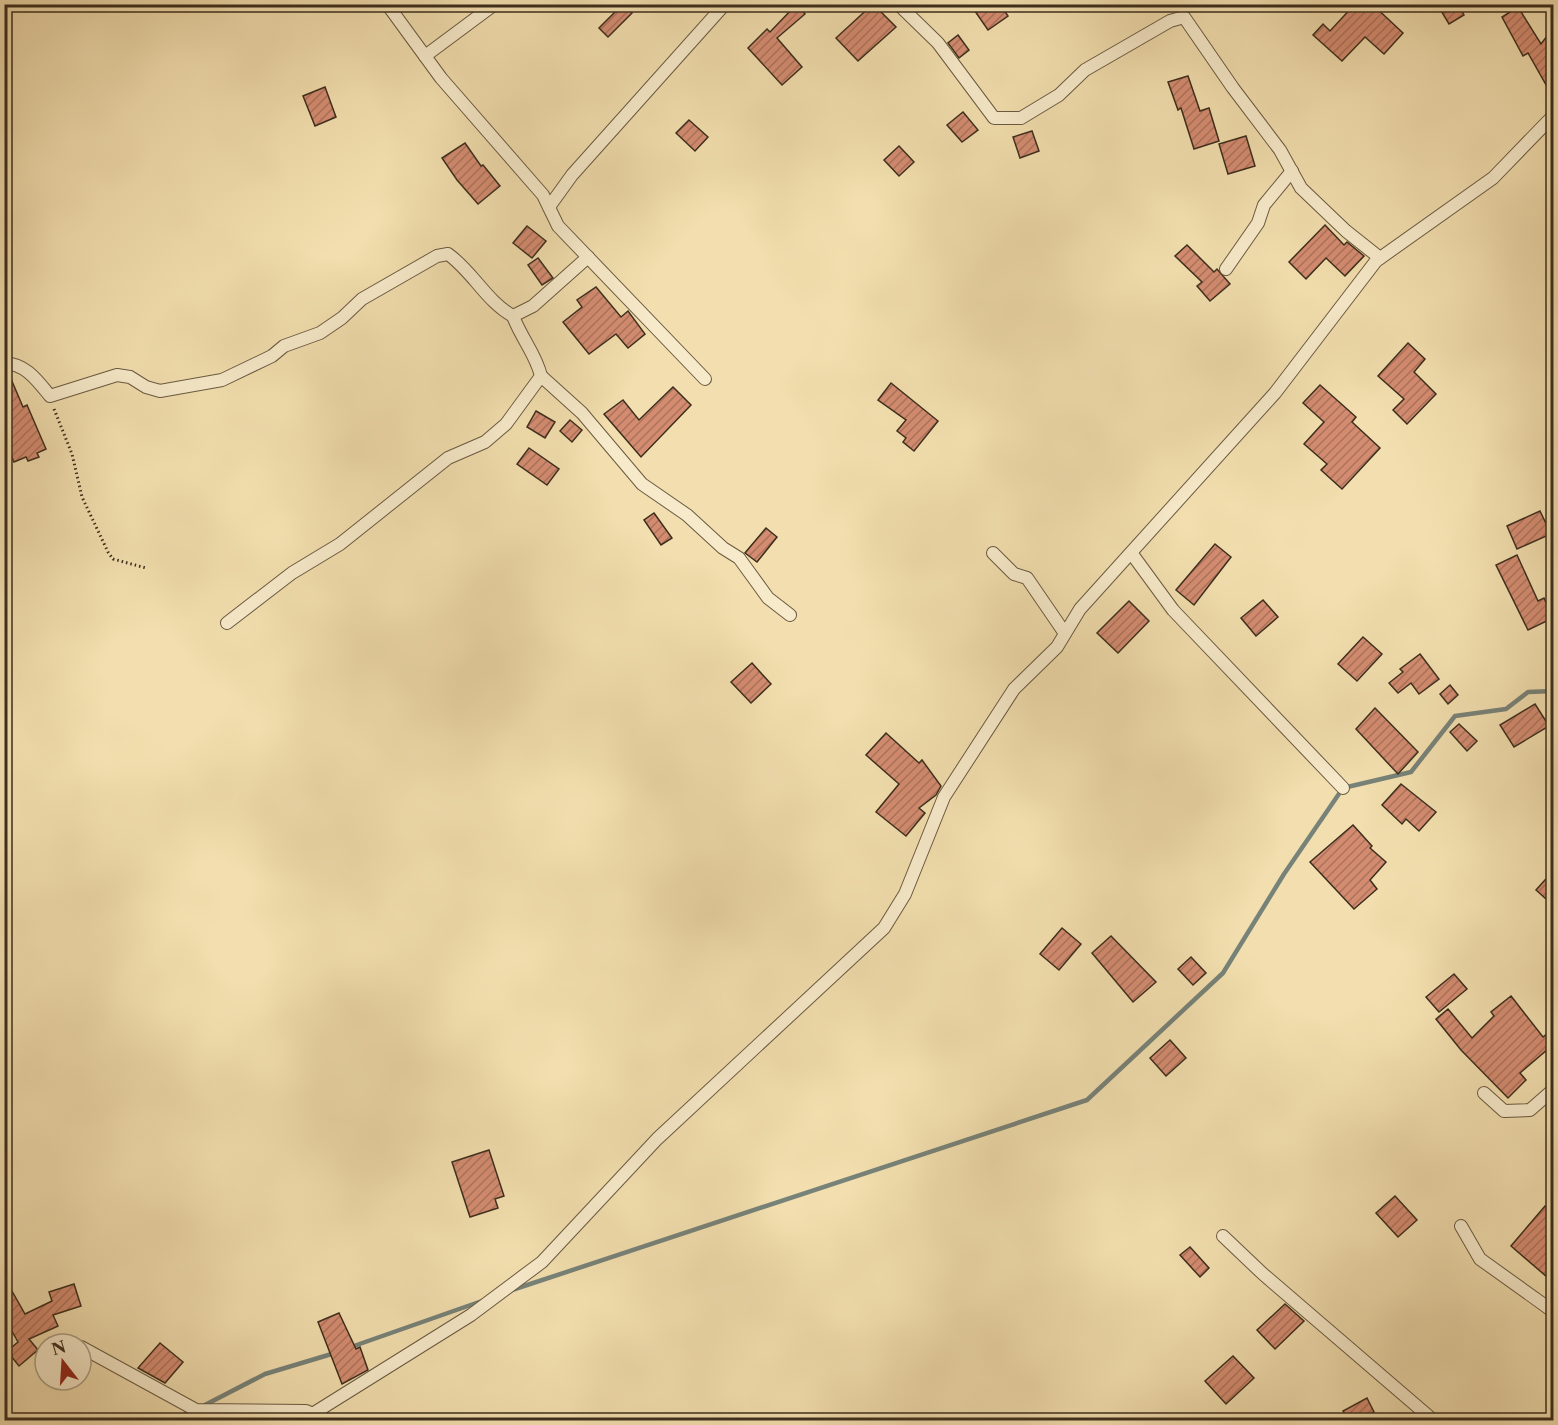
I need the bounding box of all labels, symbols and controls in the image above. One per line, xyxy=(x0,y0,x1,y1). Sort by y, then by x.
north arrow xyxy=(33,1332,93,1392)
text: N xyxy=(49,1336,68,1359)

